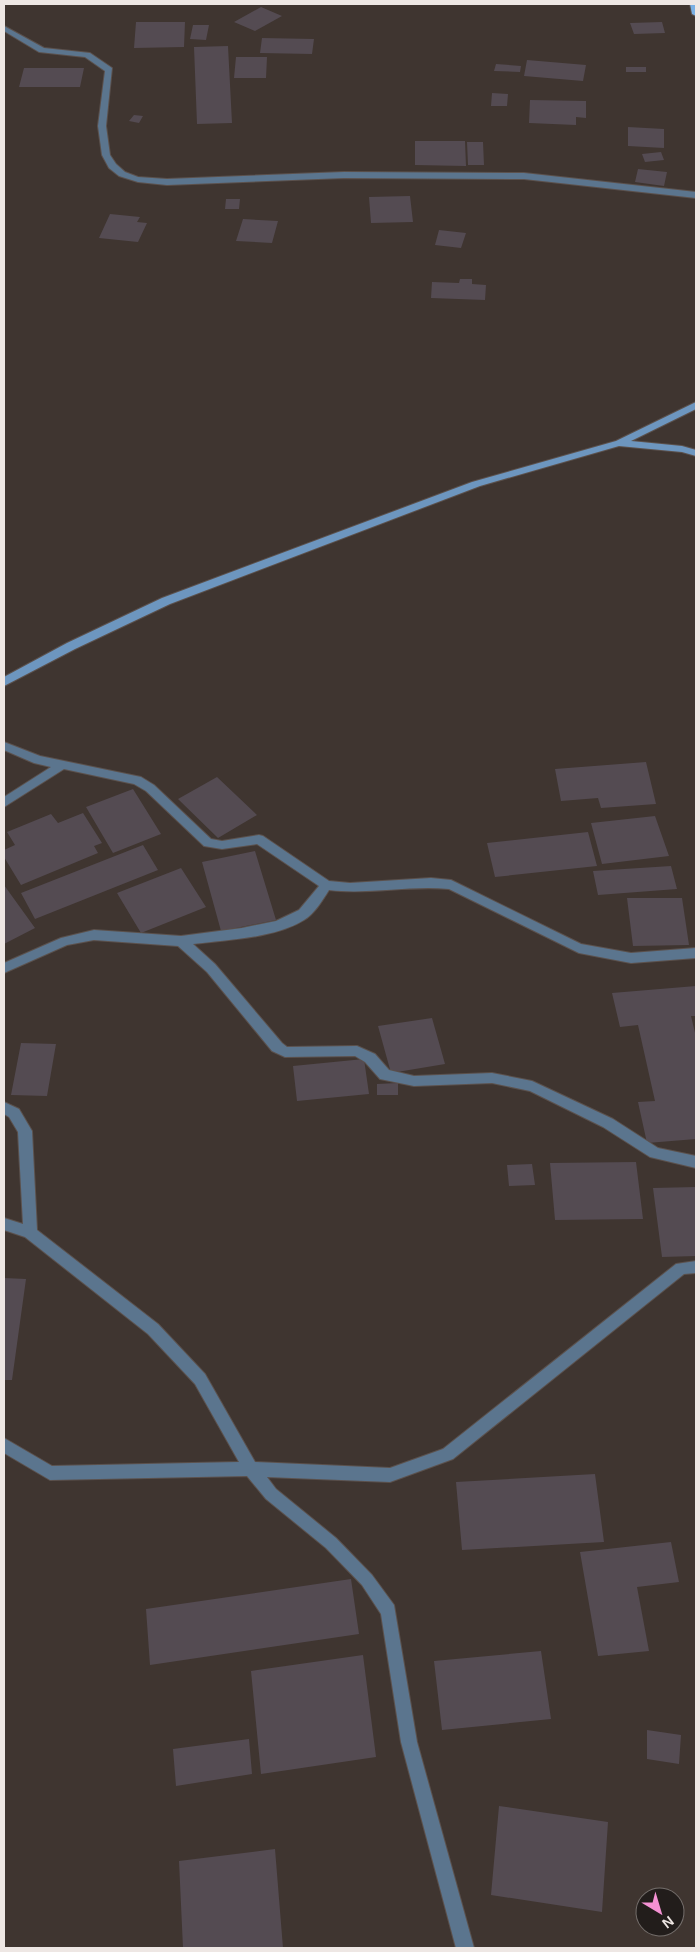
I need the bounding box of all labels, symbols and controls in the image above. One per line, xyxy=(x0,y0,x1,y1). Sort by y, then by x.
north arrow xyxy=(635,1887,685,1937)
text: N xyxy=(659,1913,677,1932)

